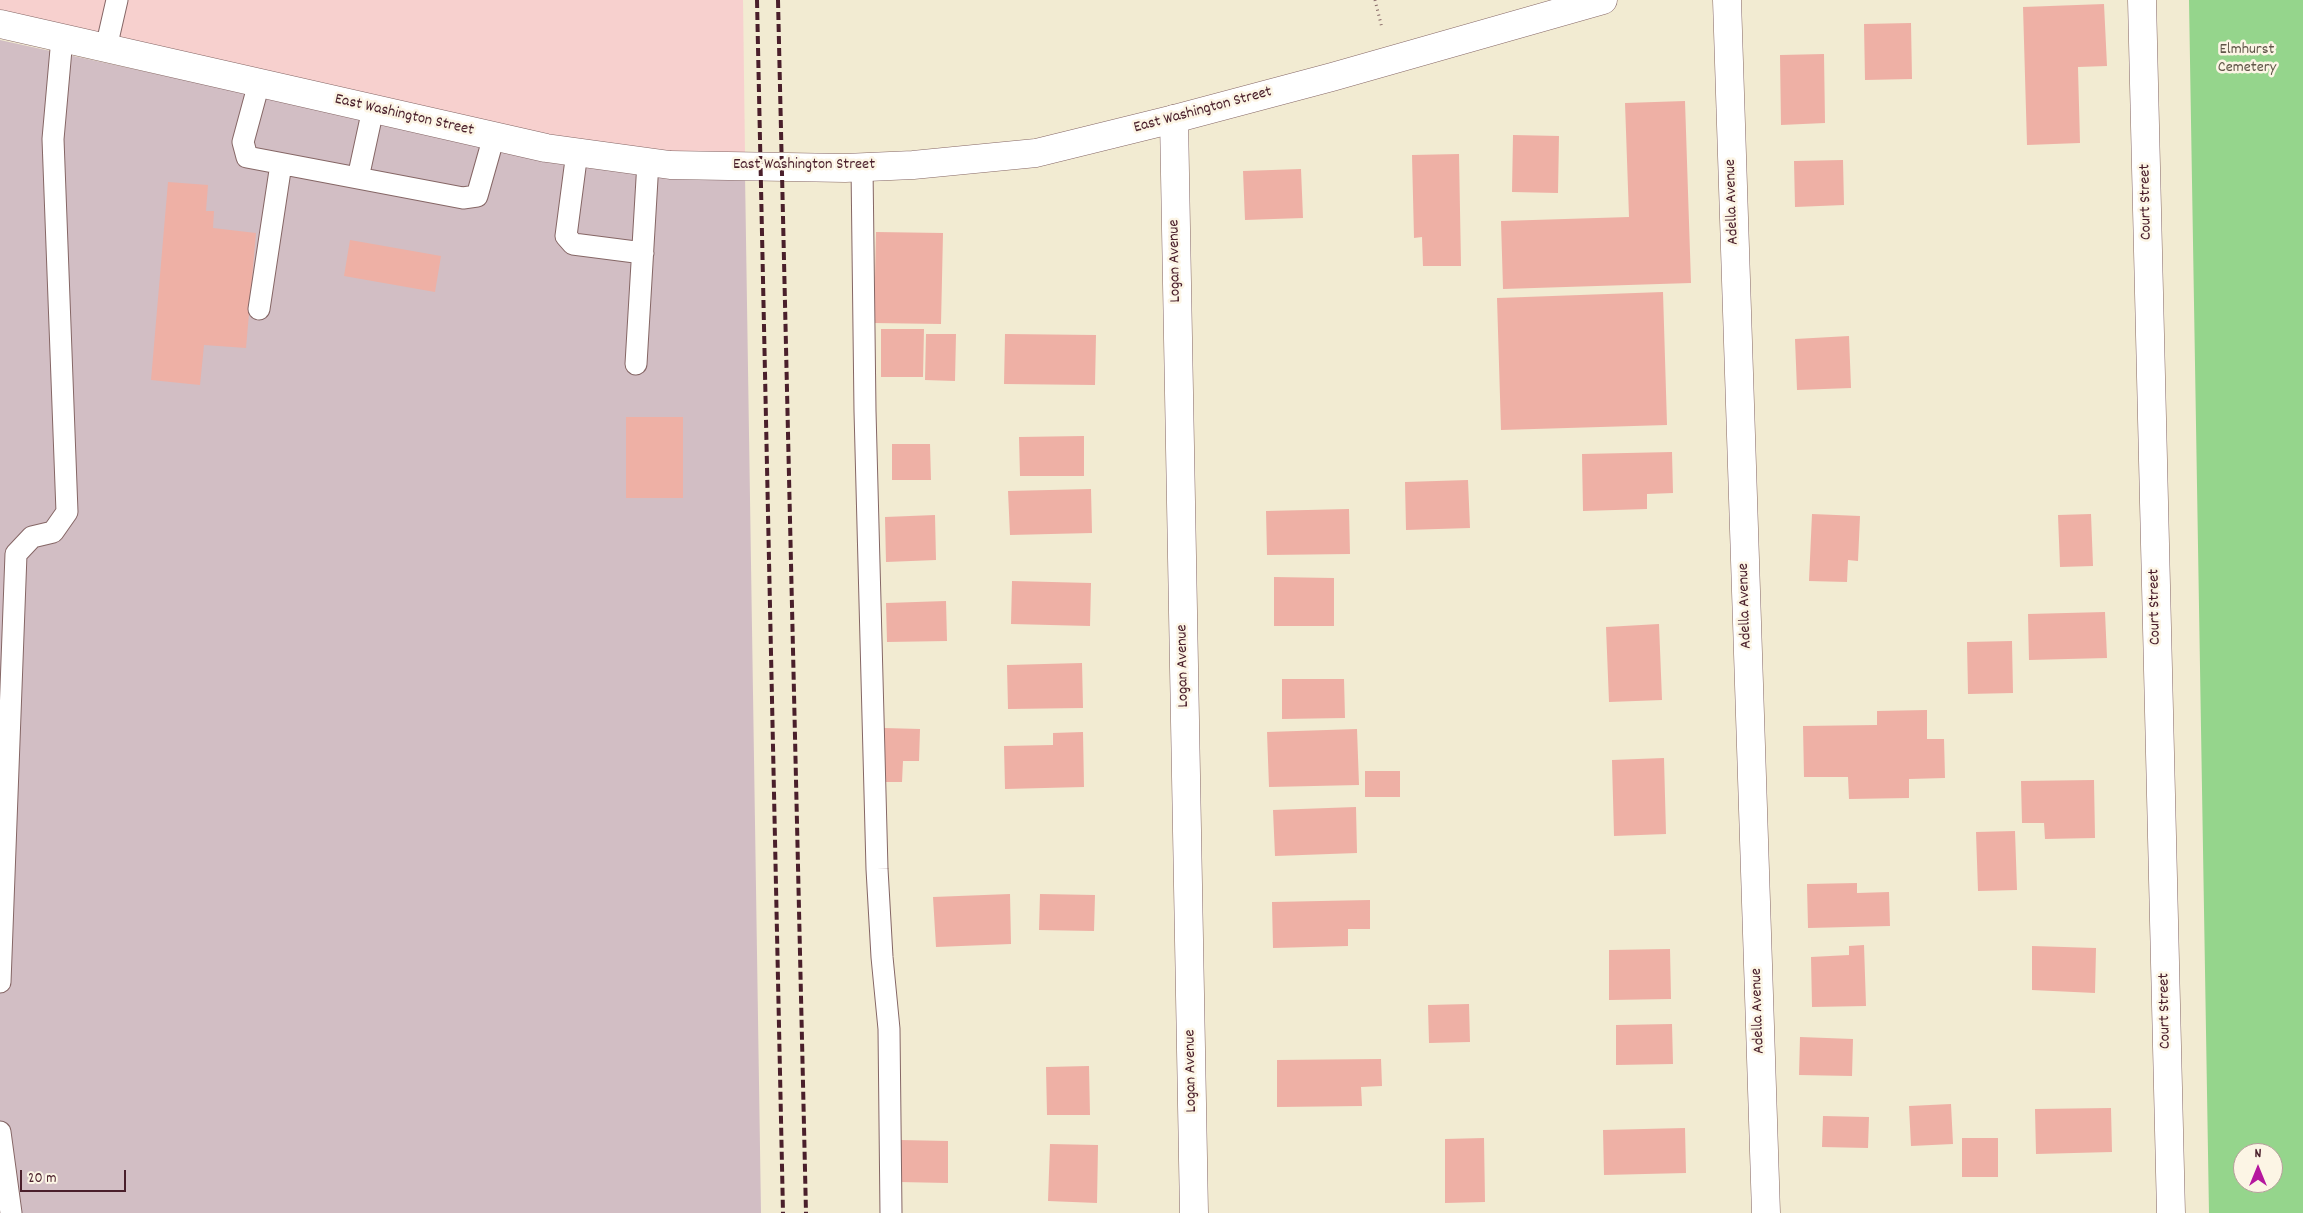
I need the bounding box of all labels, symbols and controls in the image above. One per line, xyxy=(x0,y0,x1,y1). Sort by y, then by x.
park label: Elmhurst Cemetery xyxy=(2218,41,2276,79)
street label: East Washington Street xyxy=(1132,83,1274,139)
street label: East Washington Street xyxy=(333,91,475,141)
street label: East Washington Street xyxy=(733,156,875,176)
street label: Adella Avenue xyxy=(1722,159,1744,245)
street label: Court Street xyxy=(2137,164,2157,240)
street label: Logan Avenue xyxy=(1166,219,1186,303)
street label: Adella Avenue xyxy=(1735,563,1757,649)
street label: Court Street xyxy=(2146,569,2166,645)
street label: Logan Avenue xyxy=(1174,624,1194,708)
street label: Adella Avenue xyxy=(1748,968,1770,1054)
street label: Court Street xyxy=(2156,973,2176,1049)
street label: Logan Avenue xyxy=(1182,1029,1202,1113)
north arrow xyxy=(2233,1143,2283,1193)
text: N xyxy=(2255,1144,2261,1164)
scale bar xyxy=(22,1160,129,1192)
text: 20 m xyxy=(28,1168,56,1190)

